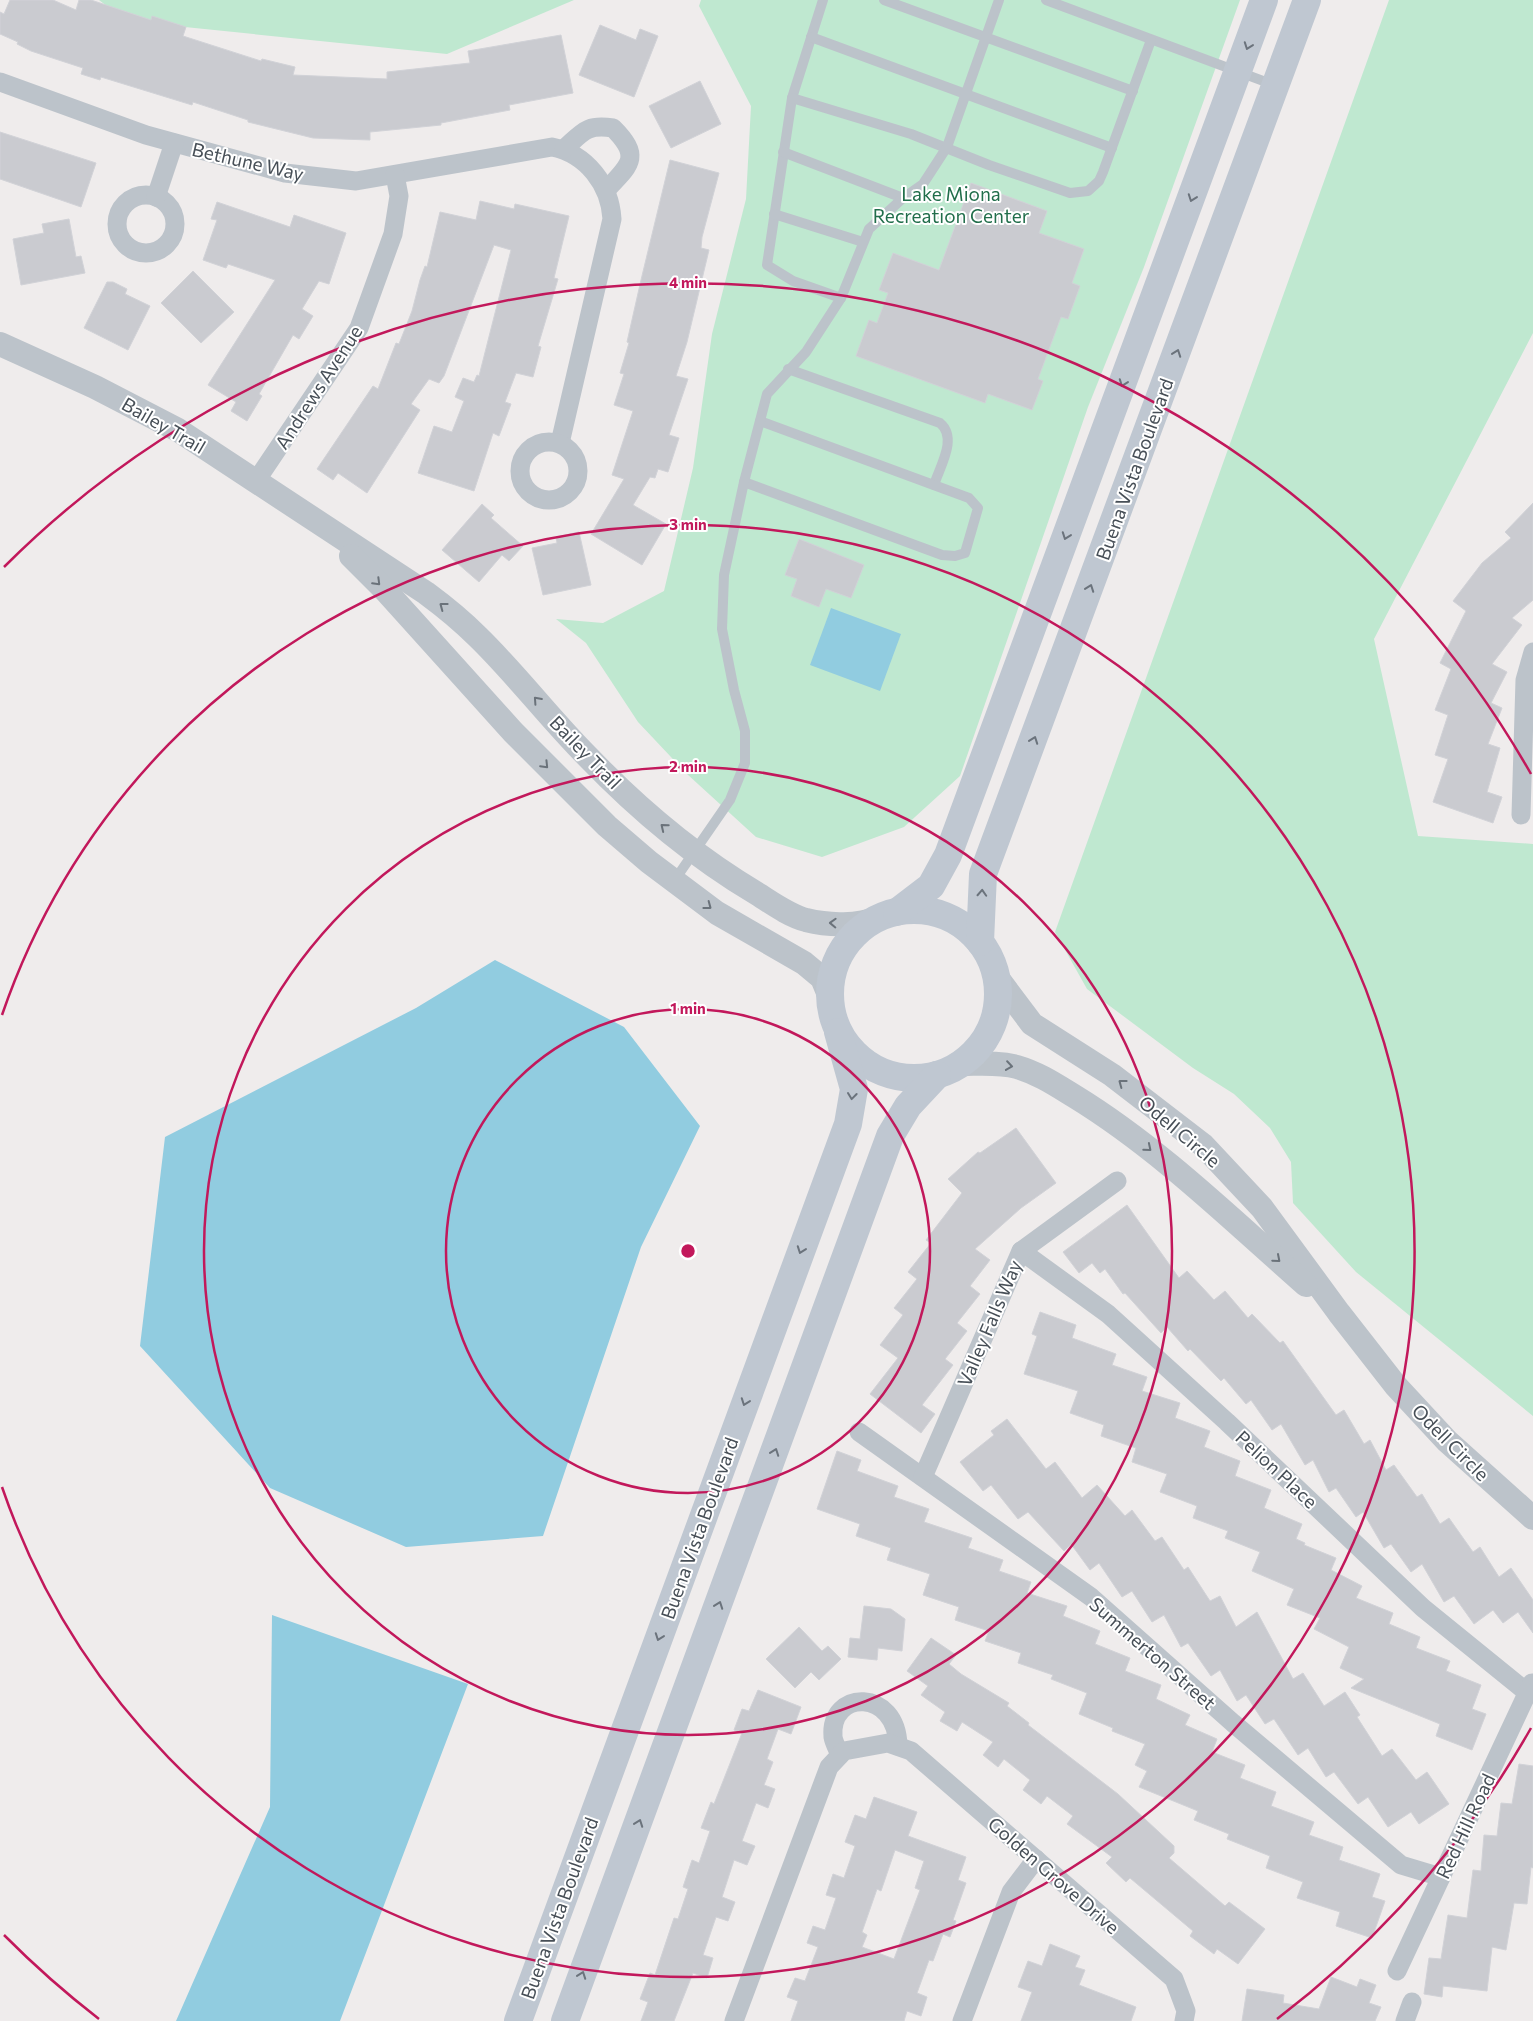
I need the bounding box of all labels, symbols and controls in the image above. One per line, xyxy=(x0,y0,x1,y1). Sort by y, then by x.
one-way arrow xyxy=(1244,41,1254,50)
street label: Bethune Way xyxy=(190,137,306,185)
park label: Lake Miona Recreation Center xyxy=(873,182,1030,227)
one-way arrow xyxy=(1188,193,1198,202)
text: 4 min xyxy=(669,273,707,291)
street label: Andrews Avenue xyxy=(269,321,367,453)
one-way arrow xyxy=(1171,349,1181,358)
street label: Buena Vista Boulevard xyxy=(1090,375,1178,563)
one-way arrow xyxy=(1119,379,1129,387)
street label: Bailey Trail xyxy=(118,392,210,458)
text: 3 min xyxy=(669,515,707,533)
one-way arrow xyxy=(1062,531,1072,539)
one-way arrow xyxy=(371,577,380,586)
one-way arrow xyxy=(1084,584,1094,592)
one-way arrow xyxy=(439,603,449,612)
one-way arrow xyxy=(533,697,542,706)
street label: Bailey Trail xyxy=(545,711,627,793)
one-way arrow xyxy=(1028,736,1038,745)
text: 2 min xyxy=(669,757,707,775)
one-way arrow xyxy=(539,760,548,769)
one-way arrow xyxy=(661,825,670,833)
one-way arrow xyxy=(977,889,988,897)
one-way arrow xyxy=(702,900,711,908)
one-way arrow xyxy=(828,918,836,929)
text: 1 min xyxy=(670,999,706,1017)
one-way arrow xyxy=(1005,1060,1013,1071)
one-way arrow xyxy=(1118,1080,1128,1089)
street label: Odell Circle xyxy=(1135,1090,1225,1172)
one-way arrow xyxy=(847,1093,858,1101)
one-way arrow xyxy=(1142,1142,1151,1151)
centre of rings xyxy=(679,1242,697,1260)
one-way arrow xyxy=(797,1245,807,1254)
one-way arrow xyxy=(1271,1254,1280,1263)
street label: Valley Falls Way xyxy=(952,1256,1026,1390)
one-way arrow xyxy=(741,1398,751,1406)
street label: Odell Circle xyxy=(1408,1399,1494,1485)
street label: Pelion Place xyxy=(1231,1425,1323,1513)
street label: Buena Vista Boulevard xyxy=(655,1434,743,1622)
one-way arrow xyxy=(769,1448,779,1457)
street label: Summerton Street xyxy=(1085,1592,1221,1714)
one-way arrow xyxy=(713,1601,723,1609)
one-way arrow xyxy=(655,1632,665,1641)
street label: Red Hill Road xyxy=(1431,1770,1499,1882)
street label: Golden Grove Drive xyxy=(984,1812,1124,1938)
street label: Buena Vista Boulevard xyxy=(515,1814,603,2002)
one-way arrow xyxy=(632,1819,643,1828)
one-way arrow xyxy=(576,1971,586,1980)

